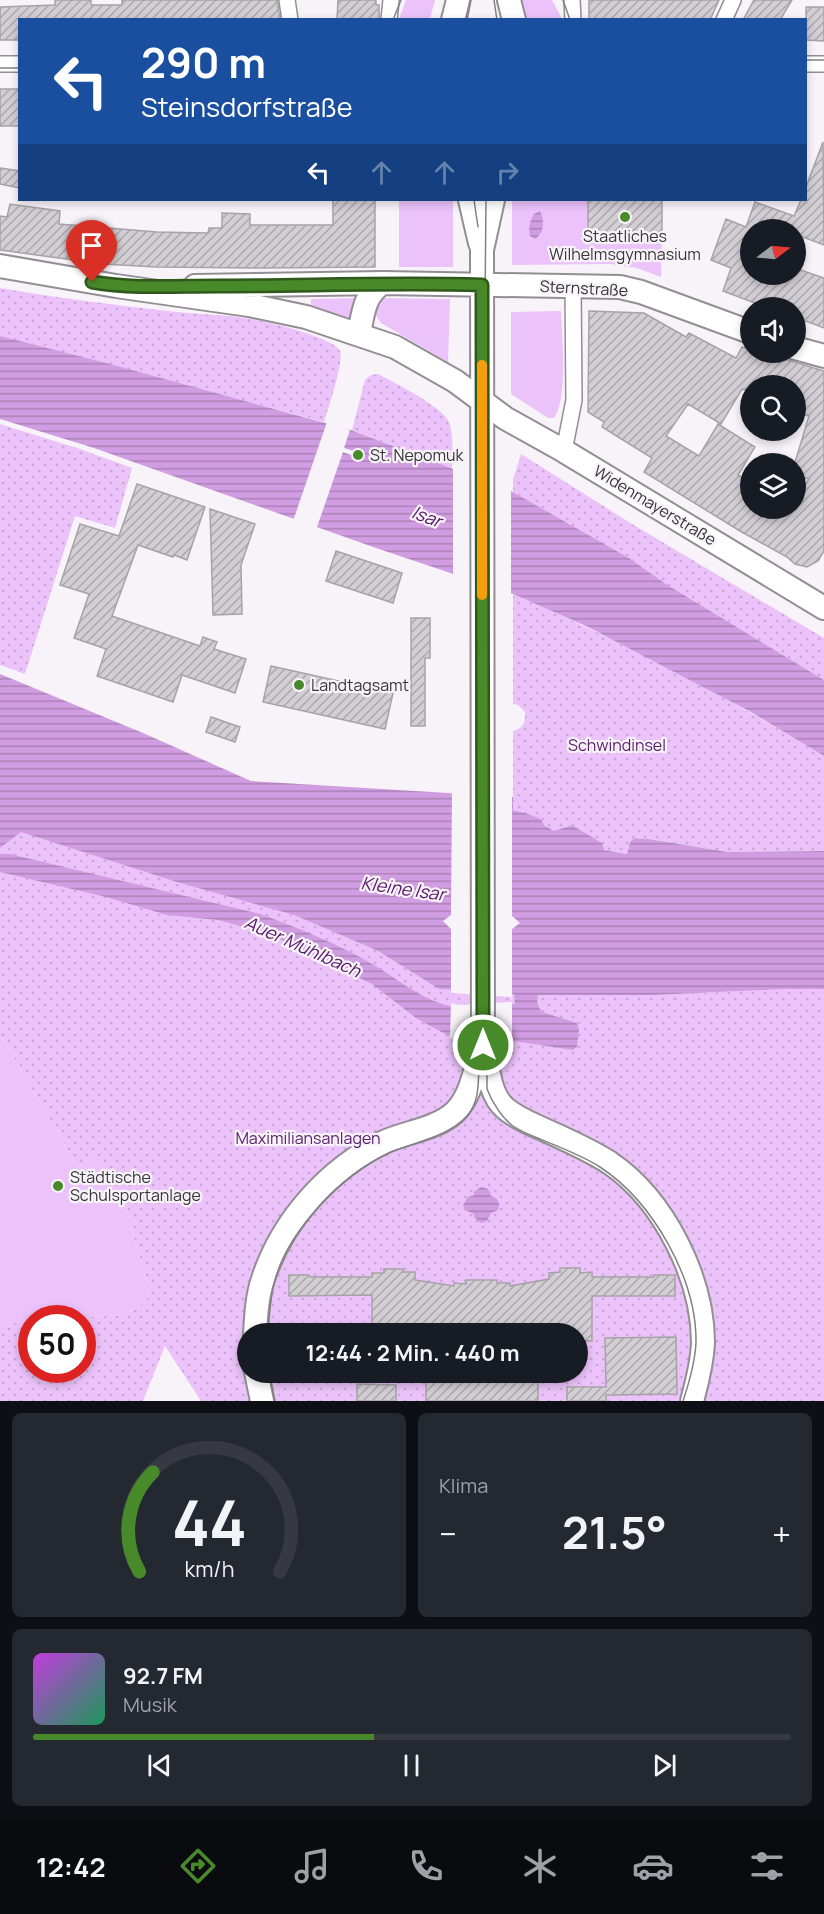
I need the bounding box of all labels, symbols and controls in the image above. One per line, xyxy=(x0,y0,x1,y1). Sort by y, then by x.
text: 290 m xyxy=(141,33,266,91)
icon: left xyxy=(42,42,120,120)
text: Steinsdorfstraße xyxy=(141,88,353,125)
icon: left xyxy=(302,156,335,189)
icon: ahead xyxy=(365,156,398,189)
icon: ahead xyxy=(428,156,461,189)
icon: right xyxy=(491,156,524,189)
marker: Staatliches Wilhelmsgymnasium xyxy=(618,210,632,224)
north arrow xyxy=(740,219,806,285)
map controls xyxy=(740,219,806,519)
pin xyxy=(66,220,117,282)
place label: Staatliches Wilhelmsgymnasium xyxy=(549,225,701,265)
icon: arrive xyxy=(75,229,108,262)
street label: Sternstraße xyxy=(539,275,629,301)
button: sound xyxy=(740,297,806,363)
button: search xyxy=(740,375,806,441)
place label: St. Nepomuk xyxy=(370,444,465,466)
marker: St. Nepomuk xyxy=(351,448,365,462)
button: layers xyxy=(740,453,806,519)
street label: Widenmayerstraße xyxy=(590,460,720,550)
water label: Isar xyxy=(409,499,448,534)
place label: Landtagsamt xyxy=(311,674,409,696)
marker: Landtagsamt xyxy=(292,678,306,692)
park label: Schwindinsel xyxy=(568,734,666,756)
water label: Kleine Isar xyxy=(359,870,449,906)
water label: Auer Mühlbach xyxy=(241,910,366,983)
position arrow xyxy=(451,1013,515,1077)
park label: Maximiliansanlagen xyxy=(235,1127,381,1149)
place label: Städtische Schulsportanlage xyxy=(70,1166,201,1206)
marker: Städtische Schulsportanlage xyxy=(51,1179,65,1193)
speed limit sign: 50 xyxy=(18,1305,96,1383)
text: 12:44 · 2 Min. · 440 m xyxy=(305,1338,520,1368)
text: Klima xyxy=(439,1472,488,1499)
text: 44 xyxy=(171,1479,247,1565)
text: 21.5° xyxy=(562,1501,667,1563)
text: − xyxy=(439,1511,457,1556)
text: + xyxy=(772,1511,791,1556)
text: km/h xyxy=(184,1554,234,1583)
text: 92.7 FM xyxy=(123,1661,203,1691)
text: Musik xyxy=(123,1691,177,1718)
icon: previous xyxy=(143,1749,176,1782)
icon: pause xyxy=(395,1749,428,1782)
icon: next xyxy=(648,1749,681,1782)
icon: directions xyxy=(177,1845,219,1887)
icon: music xyxy=(291,1845,333,1887)
icon: phone xyxy=(405,1845,447,1887)
icon: climate xyxy=(519,1845,561,1887)
icon: car xyxy=(632,1845,674,1887)
icon: filters xyxy=(746,1845,788,1887)
text: 12:42 xyxy=(36,1848,106,1885)

